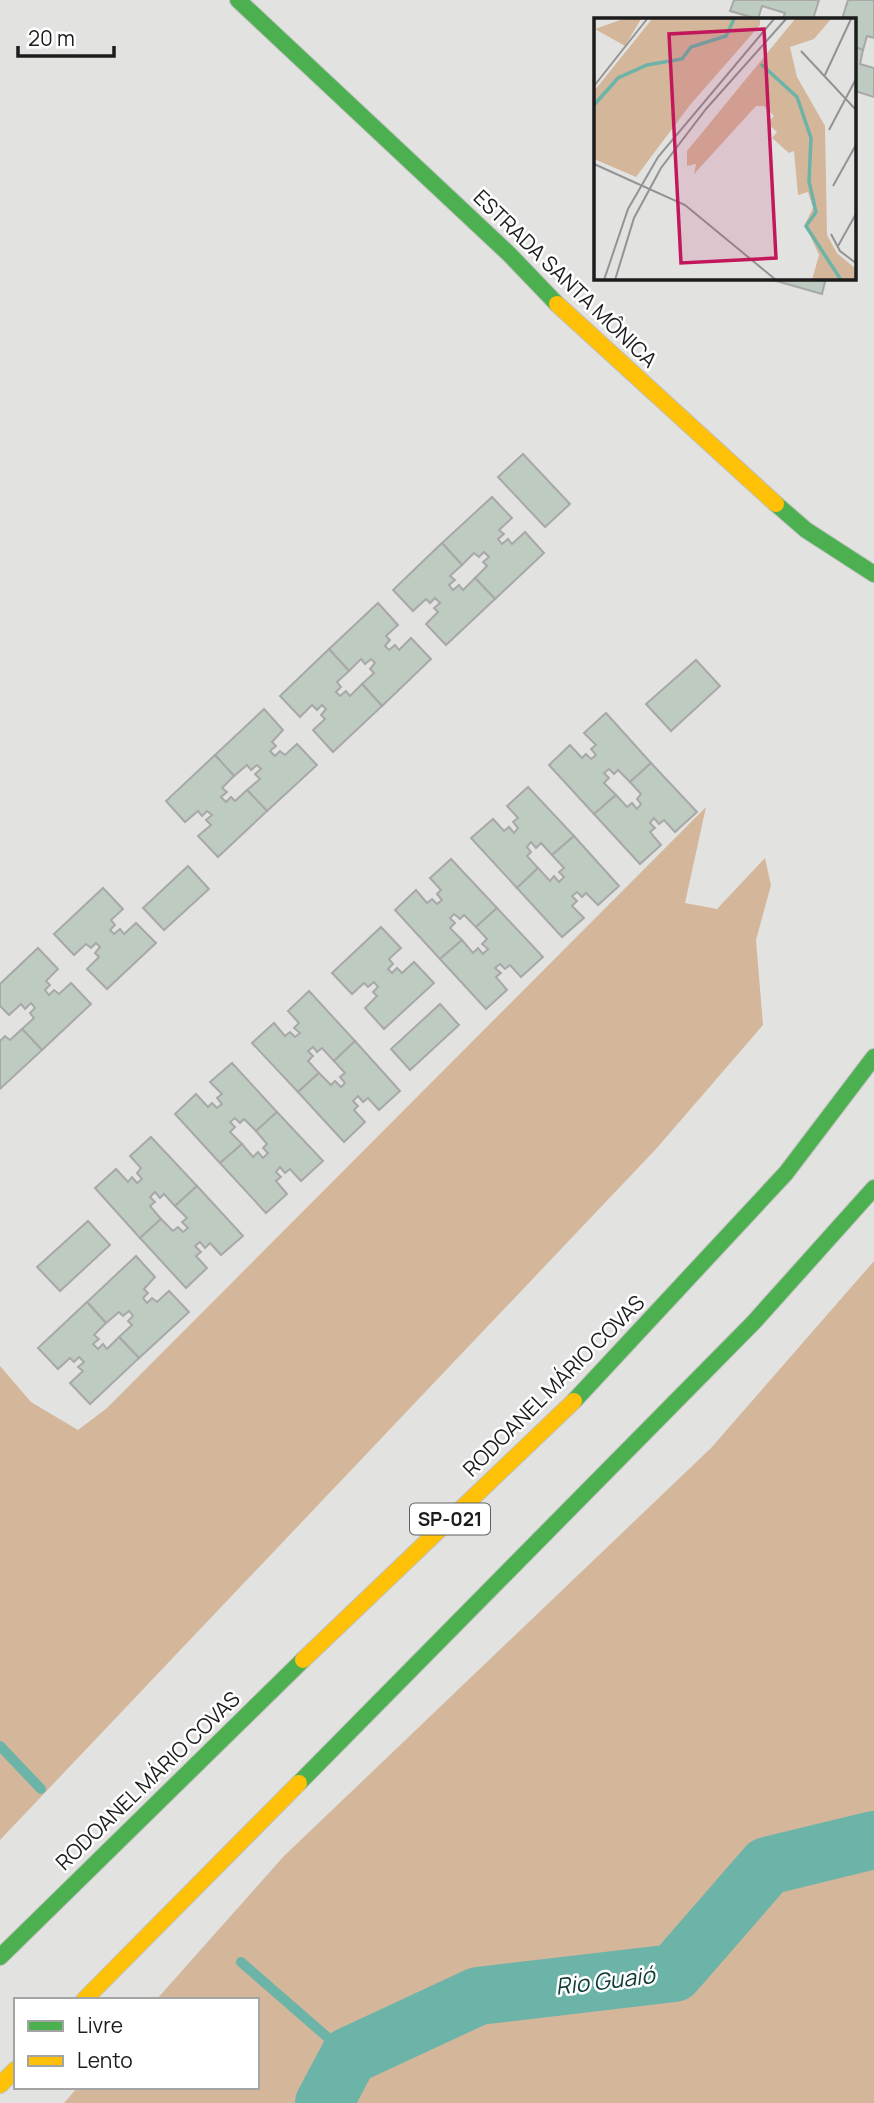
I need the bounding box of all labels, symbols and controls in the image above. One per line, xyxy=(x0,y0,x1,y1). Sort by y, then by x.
scale bar xyxy=(18,14,114,58)
inset map xyxy=(594,18,856,280)
text: 20 m xyxy=(28,24,75,52)
street label: ESTRADA SANTA MÔNICA xyxy=(468,183,663,373)
street label: RODOANEL MÁRIO COVAS xyxy=(456,1288,650,1482)
road number: SP-021 xyxy=(410,1504,490,1534)
street label: RODOANEL MÁRIO COVAS xyxy=(49,1685,246,1876)
water label: Rio Guaió xyxy=(553,1958,658,2002)
legend xyxy=(14,1998,259,2089)
text: Livre xyxy=(77,2011,123,2039)
text: Lento xyxy=(77,2046,133,2074)

